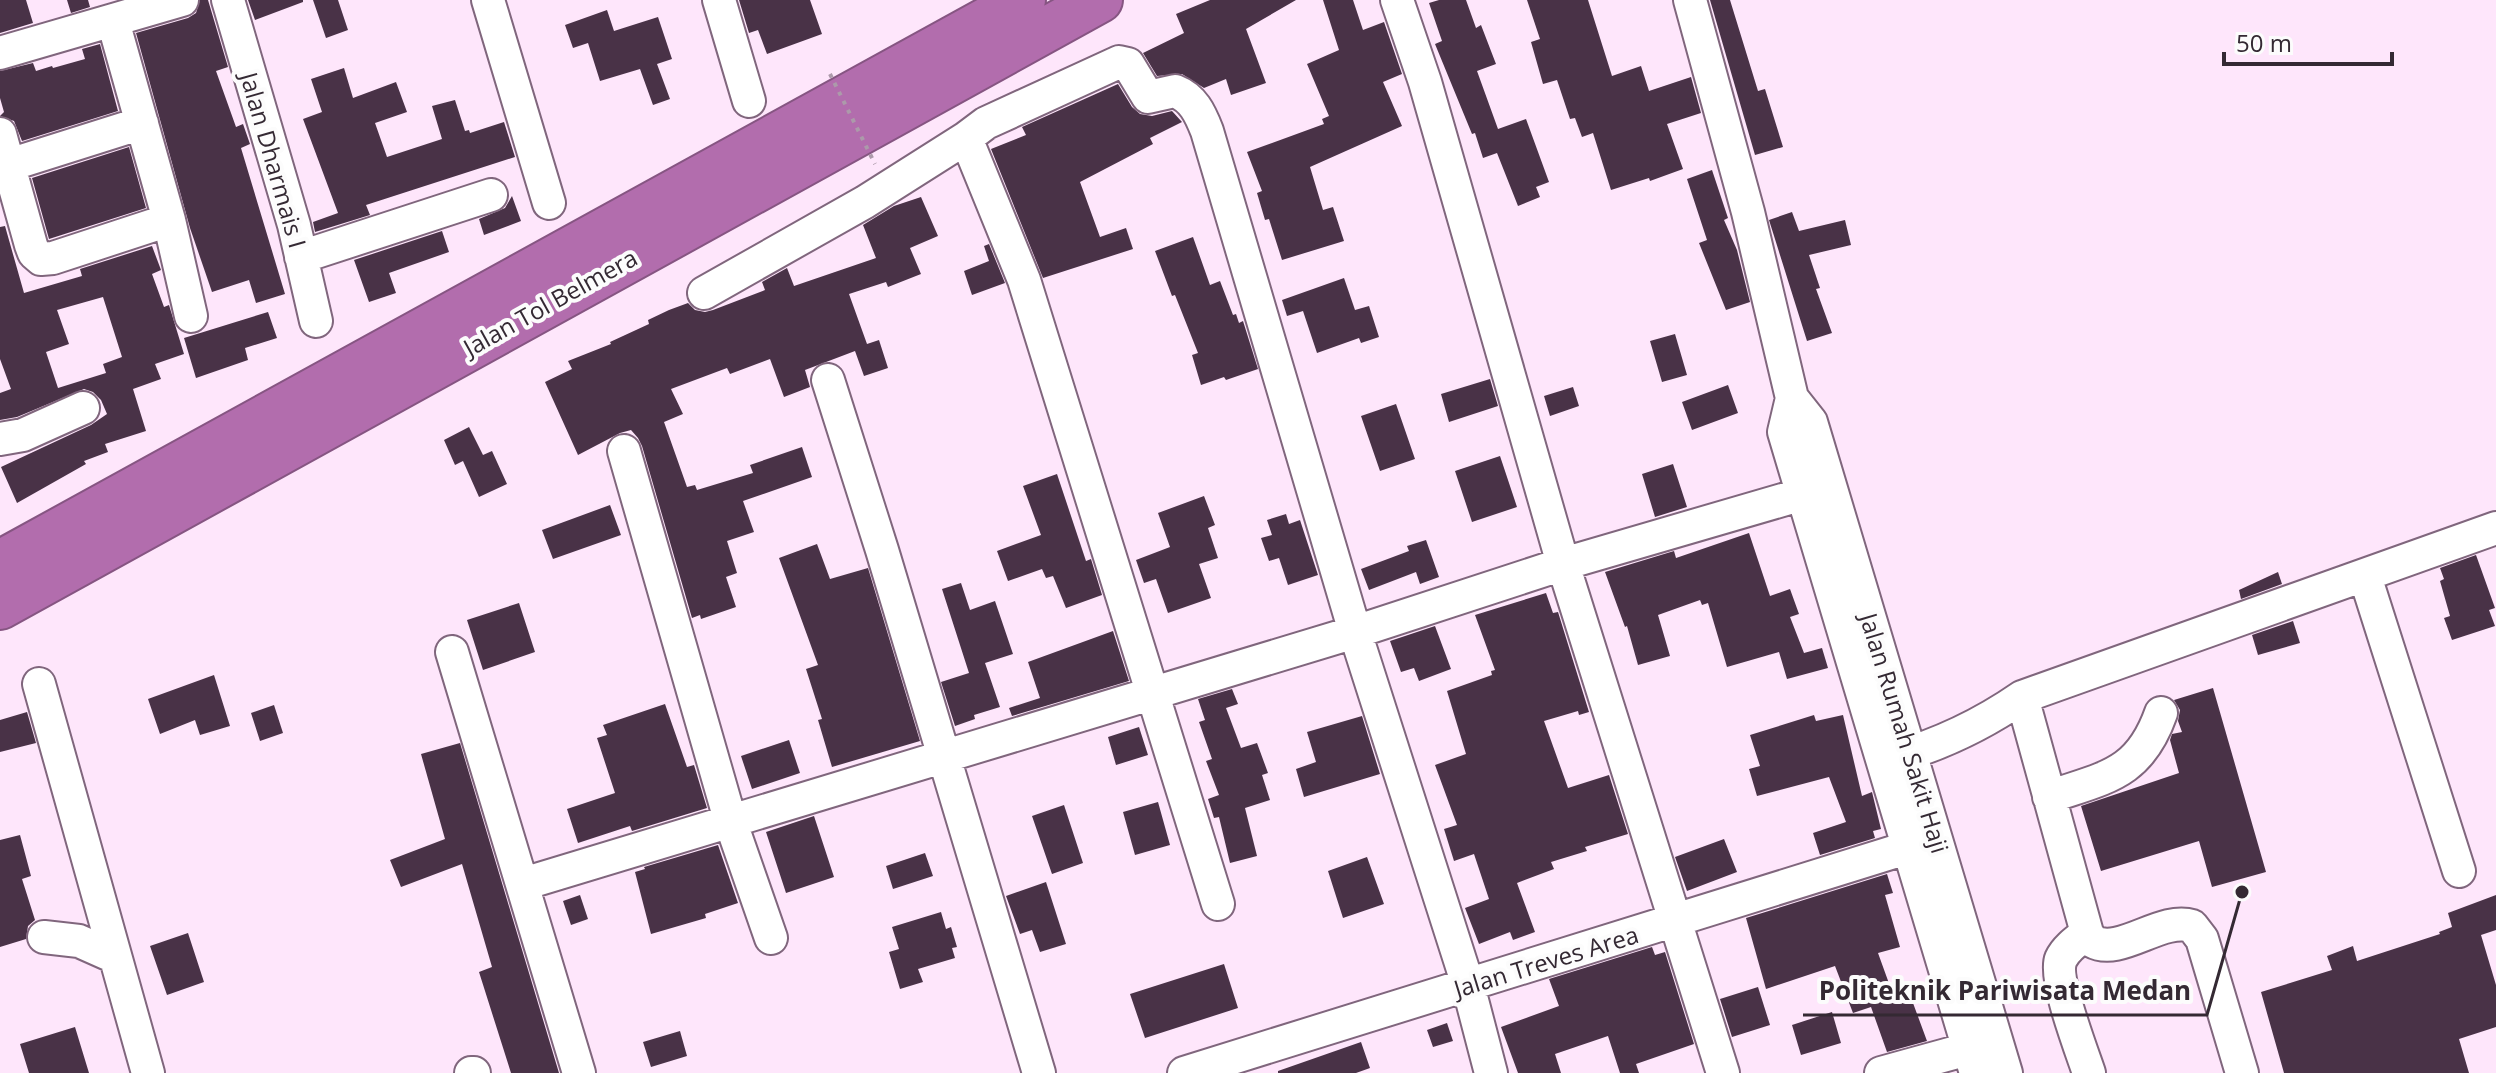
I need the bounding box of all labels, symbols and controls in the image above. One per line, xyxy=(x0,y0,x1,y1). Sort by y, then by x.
scale bar xyxy=(2224,16,2392,66)
text: 50 m xyxy=(2236,26,2292,59)
street label: Jalan Dharmais I xyxy=(233,66,315,252)
street label: Jalan Tol Belmera xyxy=(455,241,643,364)
street label: Jalan Rumah Sakit Haji xyxy=(1852,607,1957,857)
street label: Jalan Treves Area xyxy=(1448,917,1642,1005)
callout: Politeknik Pariwisata Medan xyxy=(1803,965,2207,1015)
text: Politeknik Pariwisata Medan xyxy=(1819,972,2191,1008)

